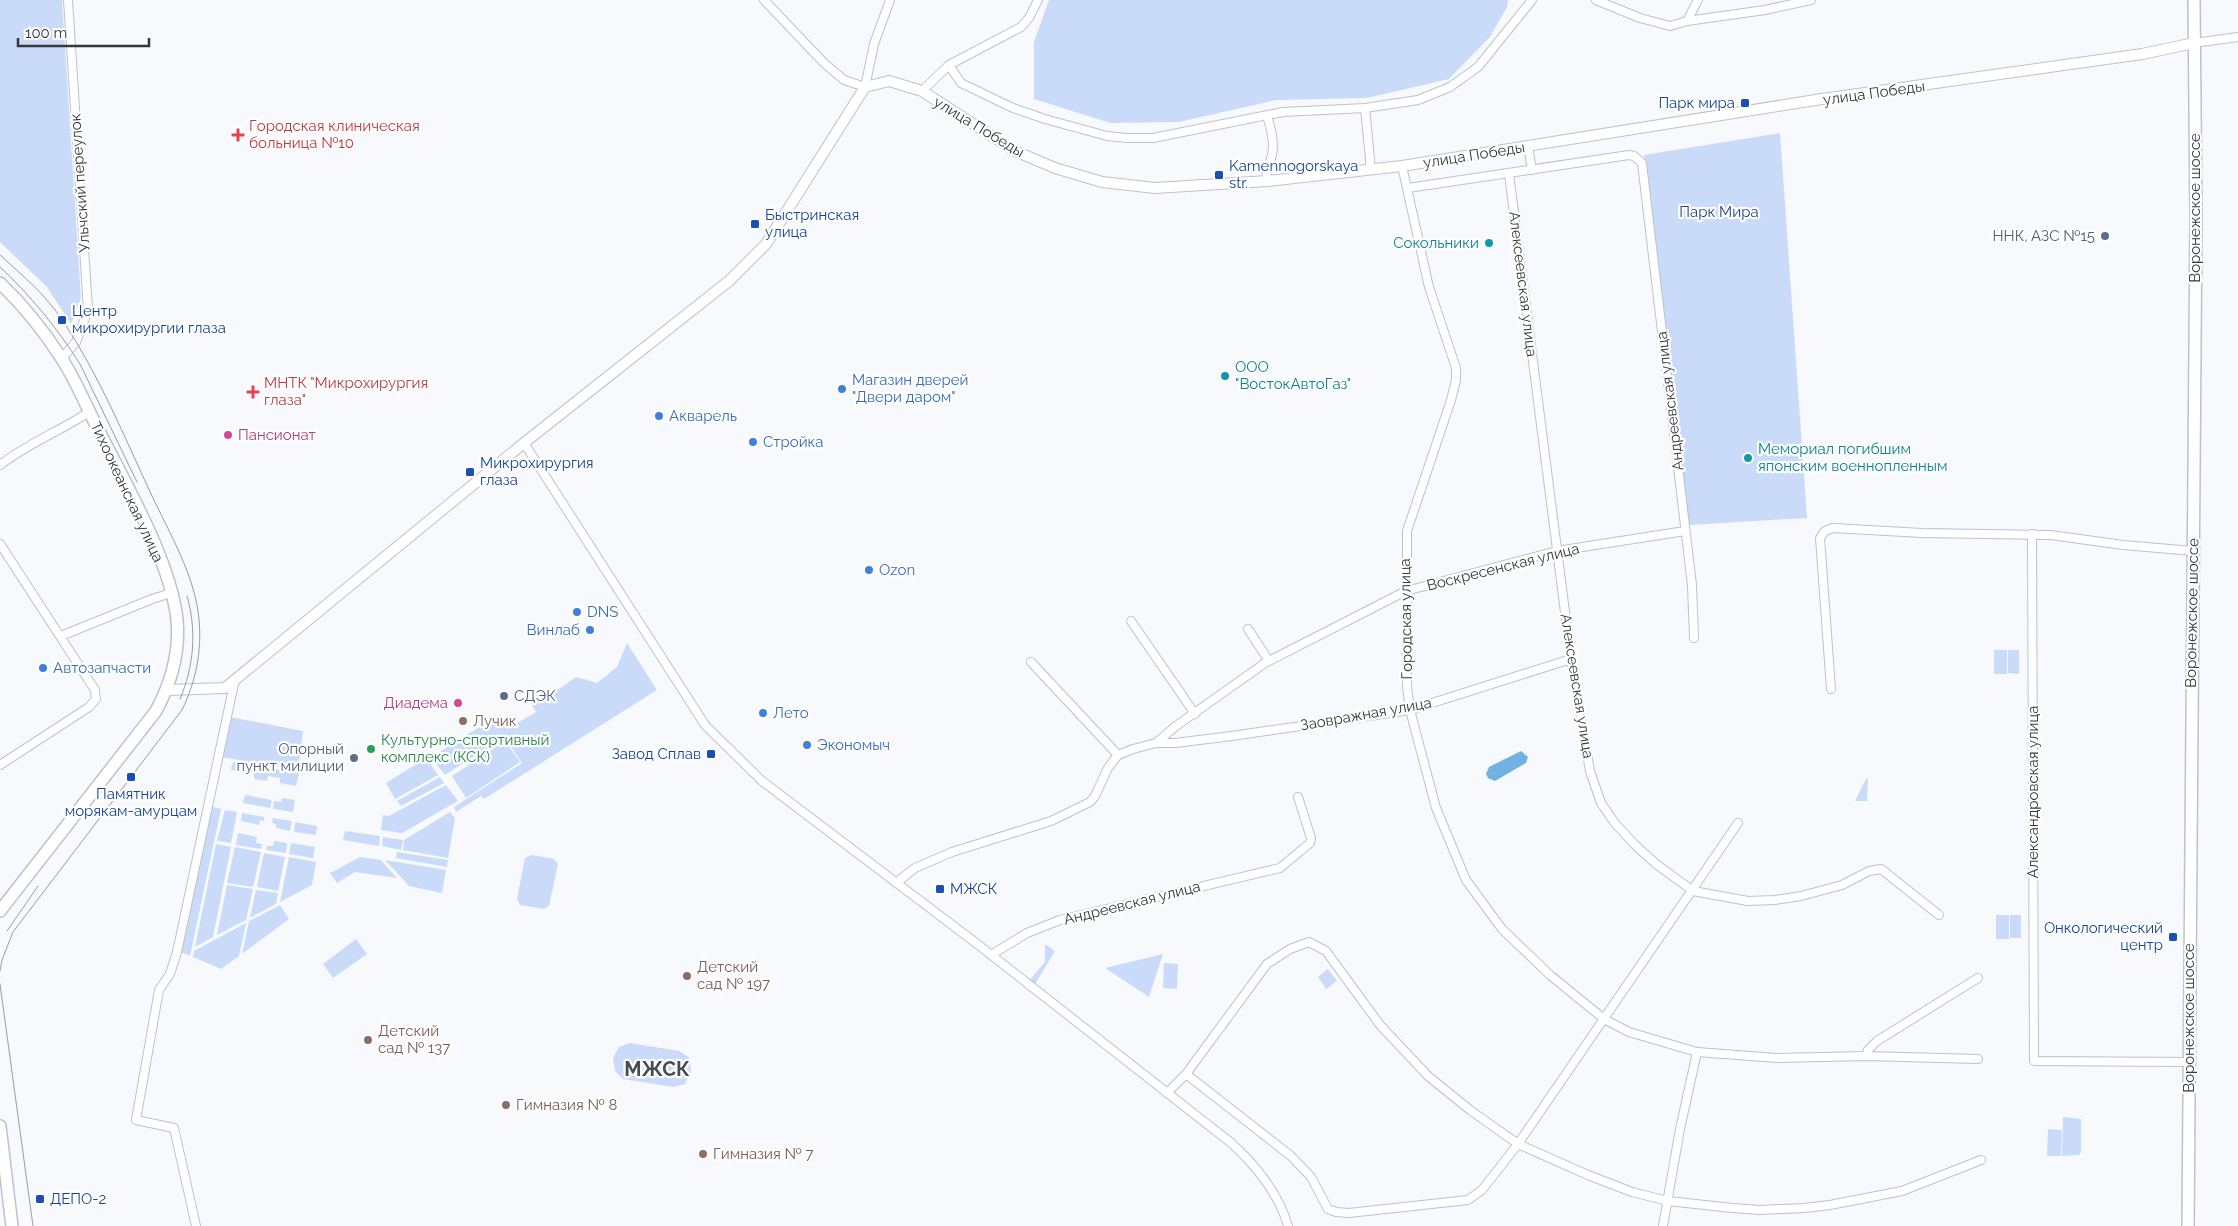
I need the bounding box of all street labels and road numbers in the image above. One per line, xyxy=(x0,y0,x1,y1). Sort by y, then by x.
street label: улица Победы xyxy=(1822,77,1926,109)
street label: улица Победы xyxy=(930,93,1028,161)
street label: Ульчский переулок xyxy=(66,113,94,253)
street label: Воронежское шоссе xyxy=(2186,133,2204,283)
street label: улица Победы xyxy=(1422,138,1526,172)
street label: Алексеевская улица xyxy=(1505,210,1541,358)
street label: Андреевская улица xyxy=(1653,330,1687,472)
street label: Тихоокеанская улица xyxy=(86,419,168,565)
street label: Воронежское шоссе xyxy=(2182,538,2202,688)
street label: Воскресенская улица xyxy=(1425,539,1581,595)
street label: Городская улица xyxy=(1396,558,1416,680)
street label: Алексеевская улица xyxy=(1557,612,1597,760)
street label: Заовражная улица xyxy=(1299,694,1433,734)
street label: Александровская улица xyxy=(2024,706,2042,878)
street label: Андреевская улица xyxy=(1062,877,1202,929)
street label: Воронежское шоссе xyxy=(2180,943,2198,1093)

